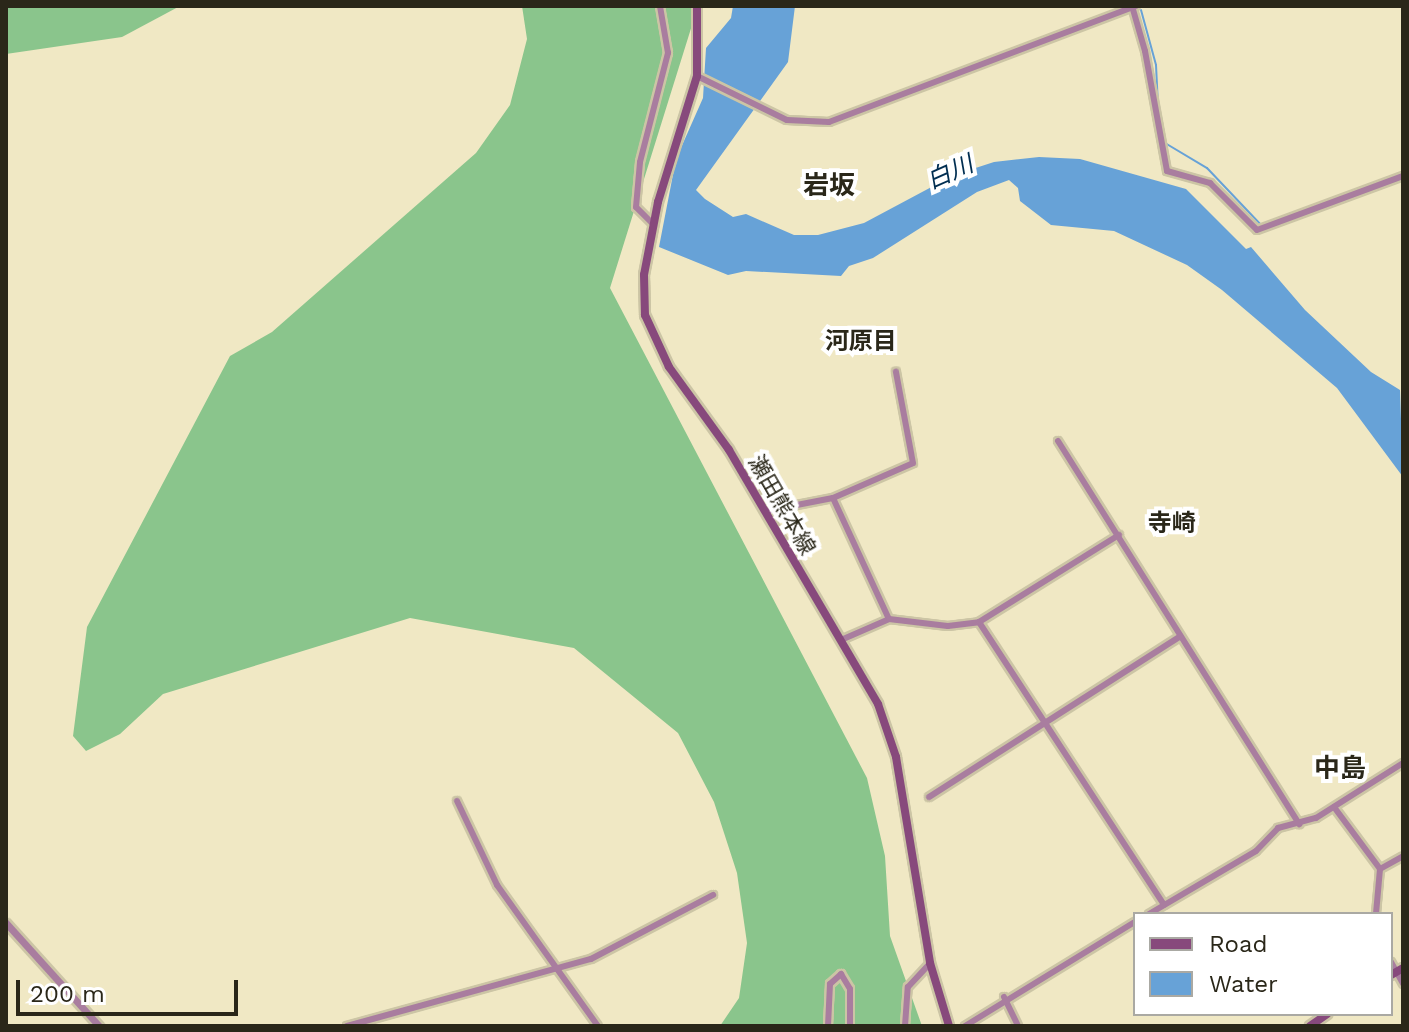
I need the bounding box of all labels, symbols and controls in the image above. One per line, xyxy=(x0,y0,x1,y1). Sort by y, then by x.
water label: 白川 xyxy=(922,150,978,196)
district label: 岩坂 xyxy=(803,170,855,202)
district label: 河原目 xyxy=(825,328,897,356)
street label: 瀬田熊本線 xyxy=(743,451,821,559)
district label: 寺崎 xyxy=(1148,510,1196,538)
district label: 中島 xyxy=(1314,753,1366,785)
legend xyxy=(1133,912,1393,1016)
text: Road xyxy=(1209,930,1268,958)
scale bar xyxy=(20,964,242,1014)
text: Water xyxy=(1209,970,1278,998)
text: 200 m xyxy=(30,980,105,1008)

